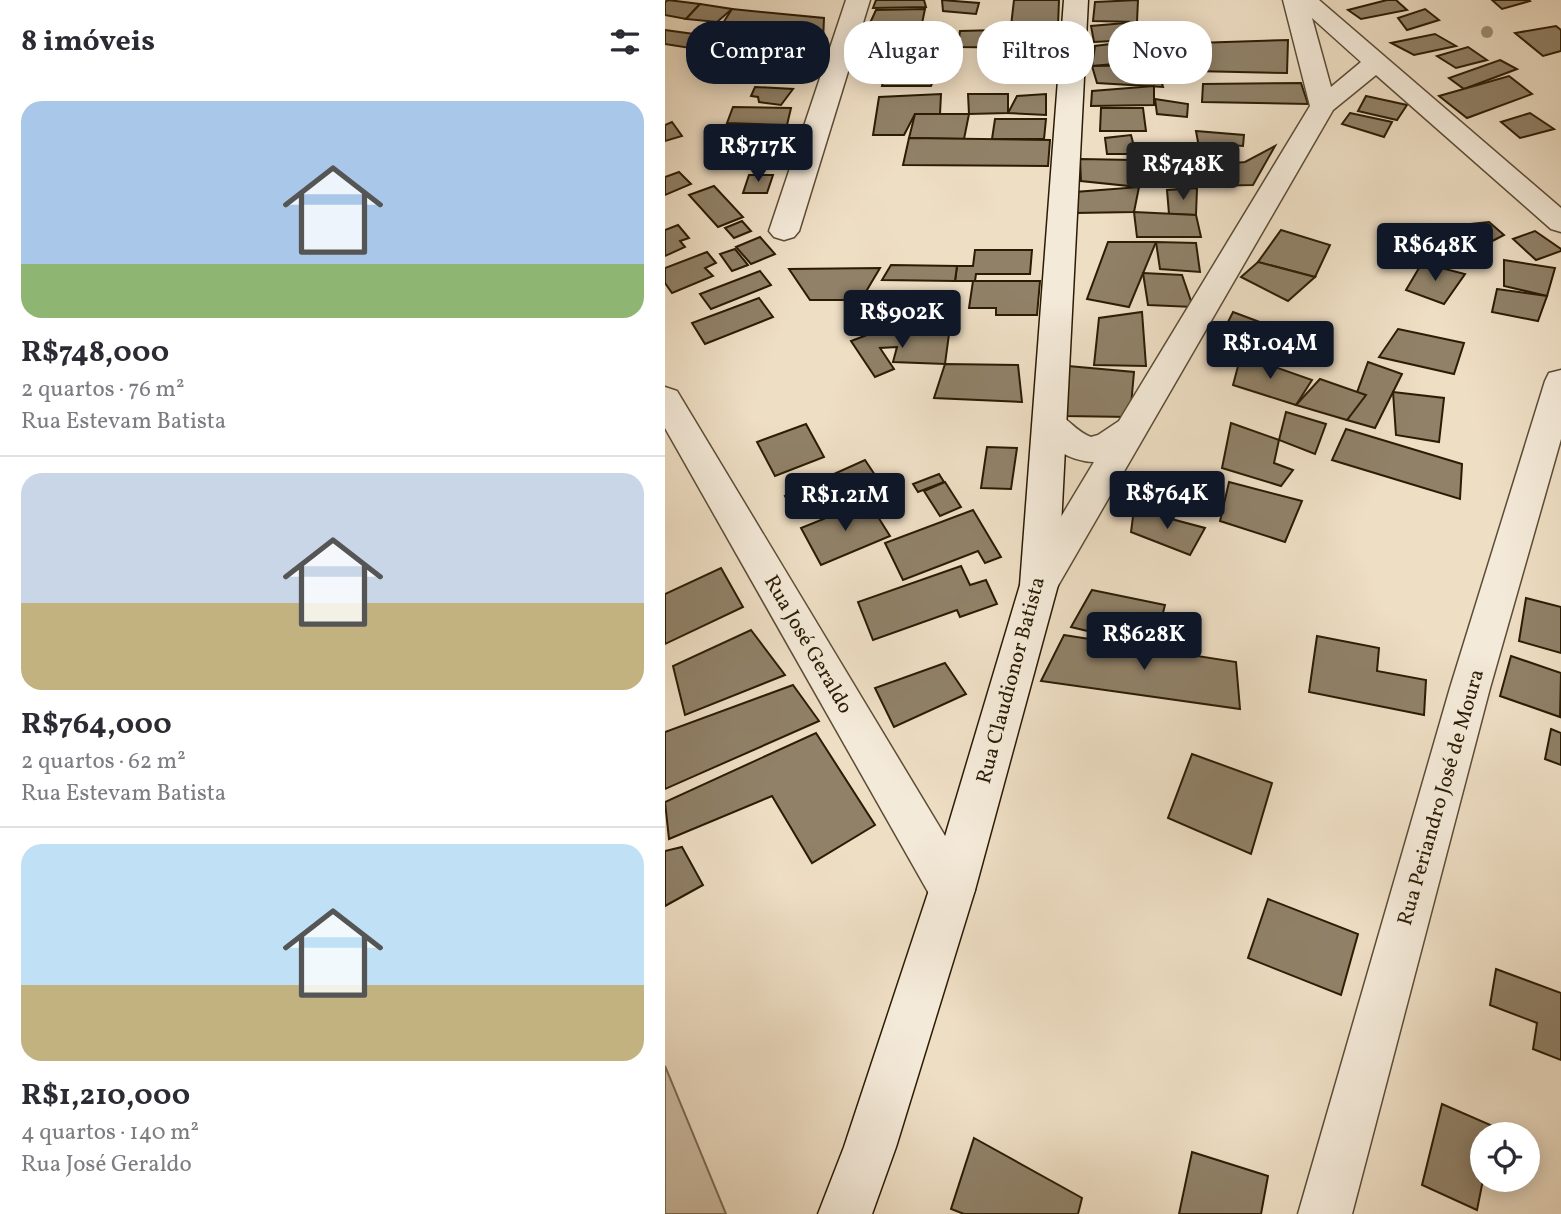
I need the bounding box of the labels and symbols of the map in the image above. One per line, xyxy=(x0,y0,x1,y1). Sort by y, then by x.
pin: R$717K xyxy=(701,124,815,184)
pin: R$748K xyxy=(1126,142,1240,202)
pin: R$648K xyxy=(1378,224,1492,283)
pin: R$902K xyxy=(845,290,959,350)
pin: R$1.04M xyxy=(1205,322,1335,381)
pin: R$764K xyxy=(1110,472,1224,531)
pin: R$1.21M xyxy=(780,474,910,533)
street label: Rua José Geraldo xyxy=(756,570,859,720)
street label: Rua Claudionor Batista xyxy=(970,574,1053,787)
pin: R$628K xyxy=(1087,612,1201,672)
street label: Rua Periandro José de Moura xyxy=(1391,666,1492,929)

